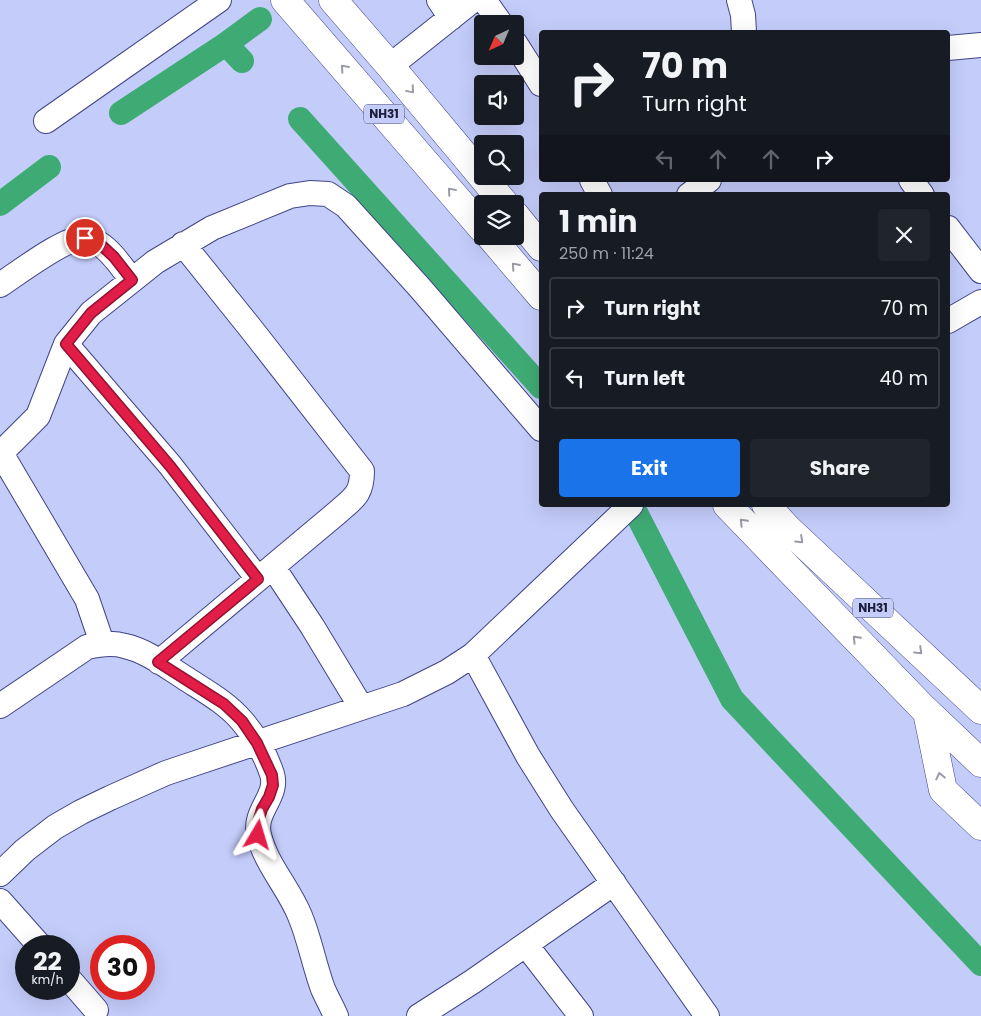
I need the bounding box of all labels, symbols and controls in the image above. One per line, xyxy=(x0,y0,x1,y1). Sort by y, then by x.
north arrow xyxy=(474,15,524,65)
map controls xyxy=(474,15,524,245)
text: 70 m xyxy=(642,41,728,90)
icon: right xyxy=(559,50,624,115)
one-way arrow xyxy=(341,65,350,74)
button: sound xyxy=(474,75,524,125)
one-way arrow xyxy=(405,84,413,93)
text: Turn right xyxy=(642,88,747,119)
road number: NH31 xyxy=(364,105,404,124)
button: search xyxy=(474,135,524,185)
icon: left xyxy=(651,145,679,173)
icon: ahead xyxy=(704,145,732,173)
icon: ahead xyxy=(757,145,785,173)
icon: right xyxy=(810,145,838,173)
one-way arrow xyxy=(448,188,456,197)
button: layers xyxy=(474,195,524,245)
text: 1 min xyxy=(559,200,637,243)
button: close xyxy=(878,209,930,261)
pin xyxy=(64,217,106,259)
icon: arrive xyxy=(71,224,99,252)
text: 250 m · 11:24 xyxy=(559,242,654,265)
one-way arrow xyxy=(513,263,521,272)
icon: right xyxy=(561,294,589,322)
text: Turn right xyxy=(604,295,700,322)
text: 70 m xyxy=(881,295,928,322)
icon: left xyxy=(561,364,589,392)
text: Turn left xyxy=(604,365,685,392)
text: 40 m xyxy=(879,365,928,392)
button: Exit xyxy=(559,439,740,497)
button: Share xyxy=(750,439,930,497)
one-way arrow xyxy=(740,519,749,528)
one-way arrow xyxy=(795,534,804,543)
road number: NH31 xyxy=(853,598,893,618)
one-way arrow xyxy=(853,636,862,645)
one-way arrow xyxy=(913,645,922,654)
one-way arrow xyxy=(936,772,946,781)
position arrow xyxy=(231,808,283,860)
speed limit sign: 30 xyxy=(90,935,155,1000)
text: 22 xyxy=(33,944,62,979)
text: km/h xyxy=(32,971,63,988)

